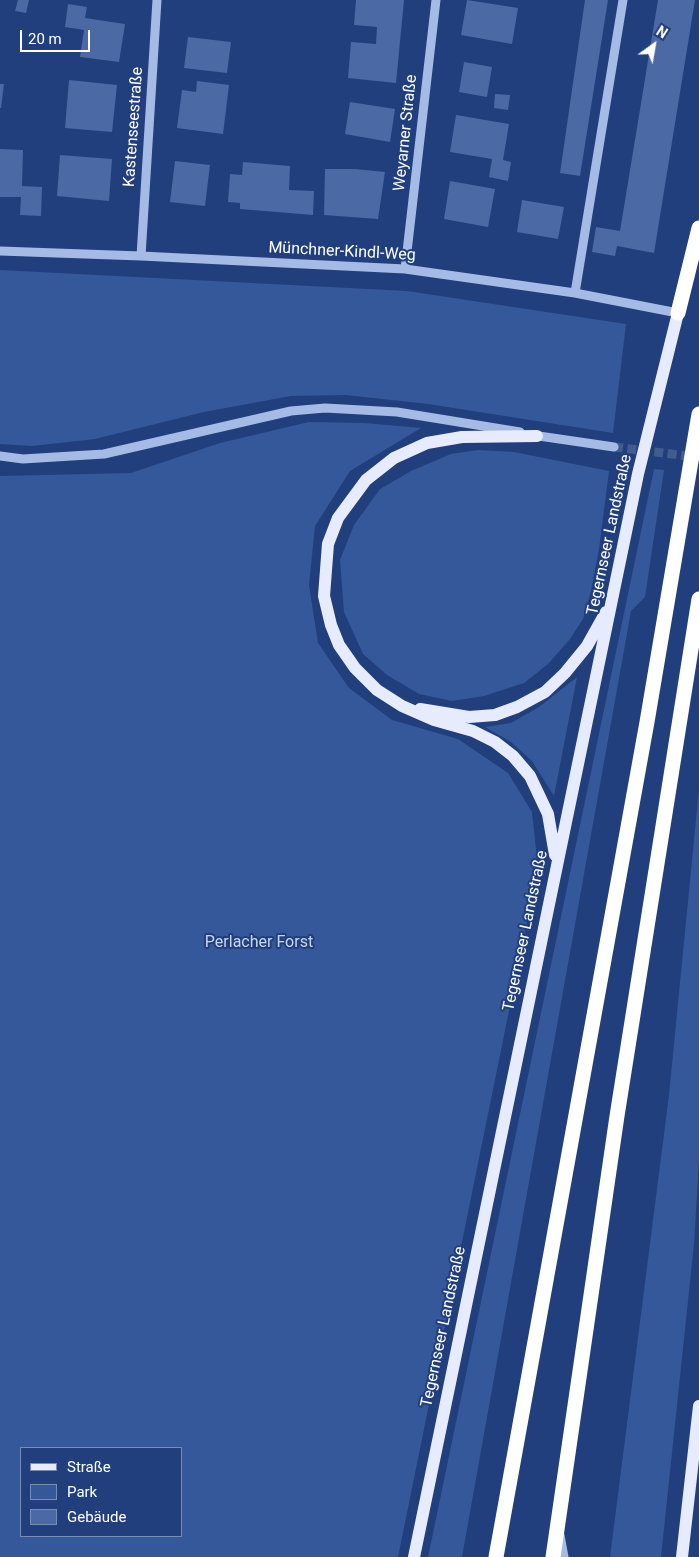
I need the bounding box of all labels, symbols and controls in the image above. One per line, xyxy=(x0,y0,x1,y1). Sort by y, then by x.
scale bar xyxy=(22,20,92,52)
north arrow xyxy=(629,20,679,70)
text: N xyxy=(654,23,670,42)
text: 20 m xyxy=(28,30,62,48)
street label: Kastenseestraße xyxy=(120,66,148,188)
street label: Weyarner Straße xyxy=(390,74,422,192)
street label: Münchner-Kindl-Weg xyxy=(268,239,416,265)
street label: Tegernseer Landstraße xyxy=(584,453,636,617)
street label: Tegernseer Landstraße xyxy=(500,849,552,1013)
park label: Perlacher Forst xyxy=(205,933,313,953)
street label: Tegernseer Landstraße xyxy=(418,1245,470,1409)
legend xyxy=(20,1447,182,1537)
text: Straße xyxy=(67,1458,111,1476)
text: Park xyxy=(67,1483,97,1501)
text: Gebäude xyxy=(67,1508,126,1526)

